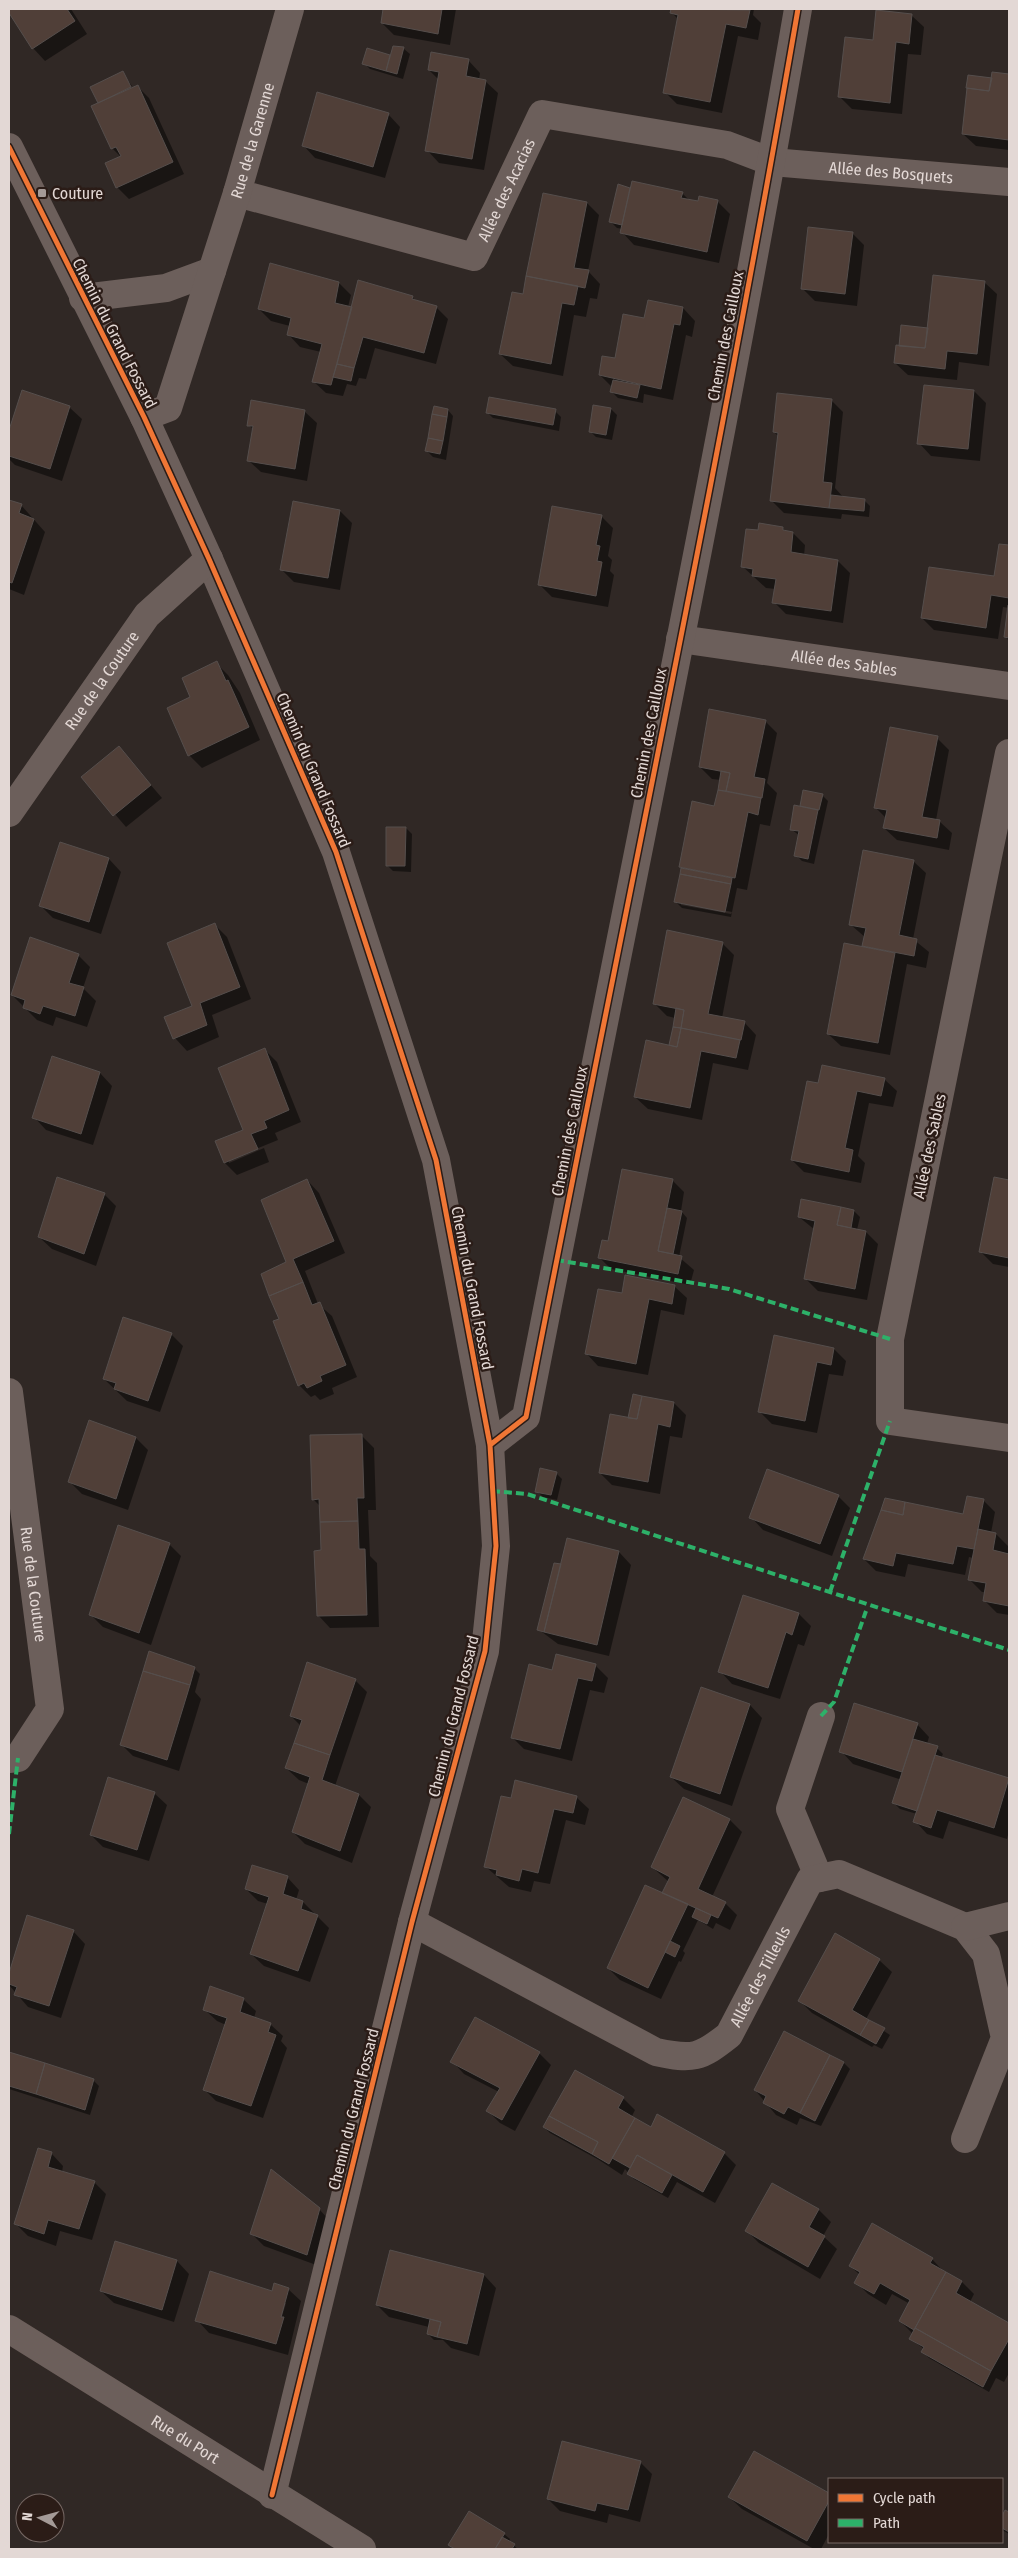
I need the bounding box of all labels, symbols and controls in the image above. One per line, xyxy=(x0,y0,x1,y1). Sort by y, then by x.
street label: Rue de la Garenne xyxy=(227,81,278,201)
street label: Allée des Acacias xyxy=(474,135,539,245)
street label: Allée des Bosquets xyxy=(828,158,954,187)
place label: Couture xyxy=(52,184,103,203)
marker: Couture xyxy=(36,187,48,199)
street label: Chemin du Grand Fossard xyxy=(68,255,161,412)
street label: Chemin des Cailloux xyxy=(704,270,747,403)
street label: Rue de la Couture xyxy=(61,627,143,733)
street label: Allée des Sables xyxy=(790,646,899,680)
street label: Chemin des Cailloux xyxy=(627,667,670,800)
street label: Chemin du Grand Fossard xyxy=(272,690,355,850)
street label: Chemin des Cailloux xyxy=(548,1065,591,1198)
street label: Allée des Sables xyxy=(909,1092,950,1200)
street label: Chemin du Grand Fossard xyxy=(447,1205,498,1371)
street label: Rue de la Couture xyxy=(17,1526,50,1643)
street label: Chemin du Grand Fossard xyxy=(424,1633,483,1799)
street label: Allée des Tilleuls xyxy=(726,1923,794,2030)
street label: Chemin du Grand Fossard xyxy=(324,2026,383,2192)
street label: Rue du Port xyxy=(148,2411,223,2468)
legend xyxy=(828,2478,1003,2543)
text: Cycle path xyxy=(873,2489,936,2507)
north arrow xyxy=(15,2493,65,2543)
text: N xyxy=(19,2512,36,2522)
text: Path xyxy=(873,2514,900,2532)

